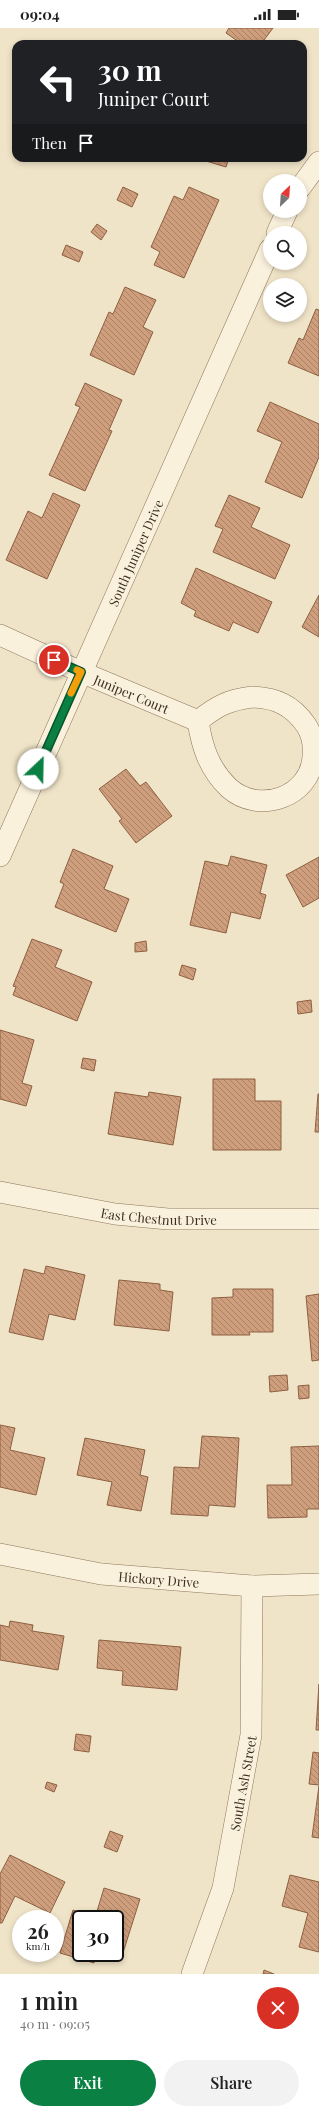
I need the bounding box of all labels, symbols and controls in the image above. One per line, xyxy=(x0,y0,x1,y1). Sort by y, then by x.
text: 09:04 xyxy=(20,4,60,24)
text: 30 m xyxy=(98,51,162,88)
icon: left xyxy=(32,56,84,108)
text: Juniper Court xyxy=(98,87,209,111)
icon: arrive xyxy=(75,132,97,154)
text: Then xyxy=(32,133,67,153)
north arrow xyxy=(263,174,307,218)
map controls xyxy=(263,174,307,322)
button: search xyxy=(263,226,307,270)
button: layers xyxy=(263,278,307,322)
street label: South Juniper Drive xyxy=(104,496,166,609)
pin xyxy=(37,643,71,677)
icon: arrive xyxy=(43,649,65,671)
street label: Juniper Court xyxy=(91,670,172,717)
position arrow xyxy=(17,748,59,790)
street label: East Chestnut Drive xyxy=(99,1203,217,1228)
street label: Hickory Drive xyxy=(118,1567,200,1590)
street label: South Ash Street xyxy=(225,1734,259,1832)
speed limit sign: 30 xyxy=(72,1910,124,1962)
text: 26 xyxy=(27,1917,49,1944)
text: km/h xyxy=(26,1939,50,1953)
text: 1 min xyxy=(20,1984,78,2016)
button: close xyxy=(257,1987,299,2029)
text: 40 m · 09:05 xyxy=(20,2015,90,2032)
button: Exit xyxy=(20,2060,156,2106)
button: Share xyxy=(164,2060,299,2106)

